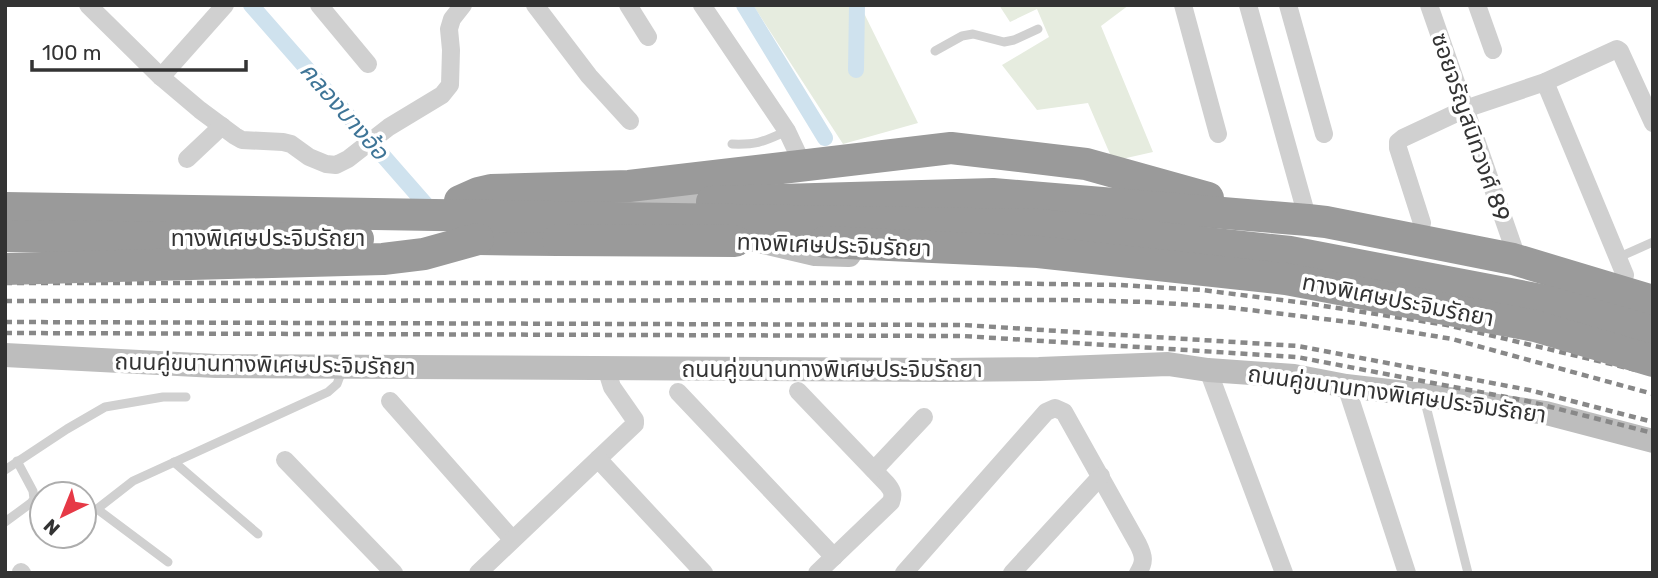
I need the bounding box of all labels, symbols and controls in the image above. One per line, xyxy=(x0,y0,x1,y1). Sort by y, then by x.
scale bar xyxy=(32,28,245,72)
street label: ซอยจรัญสนิทวงศ์ 89 xyxy=(1426,29,1516,225)
text: 100 m xyxy=(42,40,101,65)
water label: คลองบางอ้อ xyxy=(294,57,395,166)
street label: ทางพิเศษประจิมรัถยา xyxy=(171,224,365,252)
street label: ทางพิเศษประจิมรัถยา xyxy=(736,228,932,262)
street label: ทางพิเศษประจิมรัถยา xyxy=(1300,268,1496,332)
street label: ถนนคู่ขนานทางพิเศษประจิมรัถยา xyxy=(114,347,416,382)
street label: ถนนคู่ขนานทางพิเศษประจิมรัถยา xyxy=(681,355,983,384)
street label: ถนนคู่ขนานทางพิเศษประจิมรัถยา xyxy=(1246,359,1548,430)
north arrow xyxy=(28,480,98,550)
text: N xyxy=(39,514,65,540)

